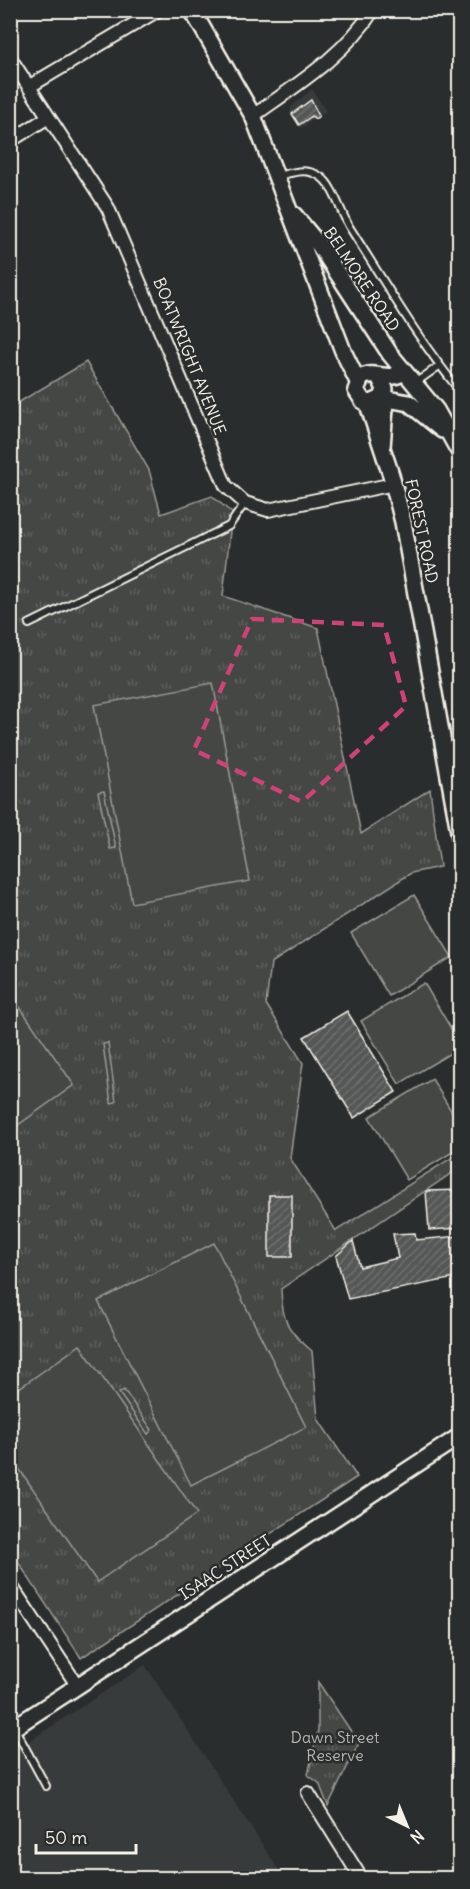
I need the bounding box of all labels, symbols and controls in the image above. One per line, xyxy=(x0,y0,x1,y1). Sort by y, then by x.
street label: BELMORE ROAD xyxy=(320,223,404,335)
street label: BOATWRIGHT AVENUE xyxy=(149,274,231,438)
street label: FOREST ROAD xyxy=(401,477,443,585)
street label: ISAAC STREET xyxy=(175,1530,275,1604)
park label: Dawn Street Reserve xyxy=(291,1727,380,1765)
north arrow xyxy=(377,1796,437,1856)
scale bar xyxy=(36,1817,136,1855)
text: 50 m xyxy=(45,1826,87,1849)
text: N xyxy=(406,1826,428,1848)

